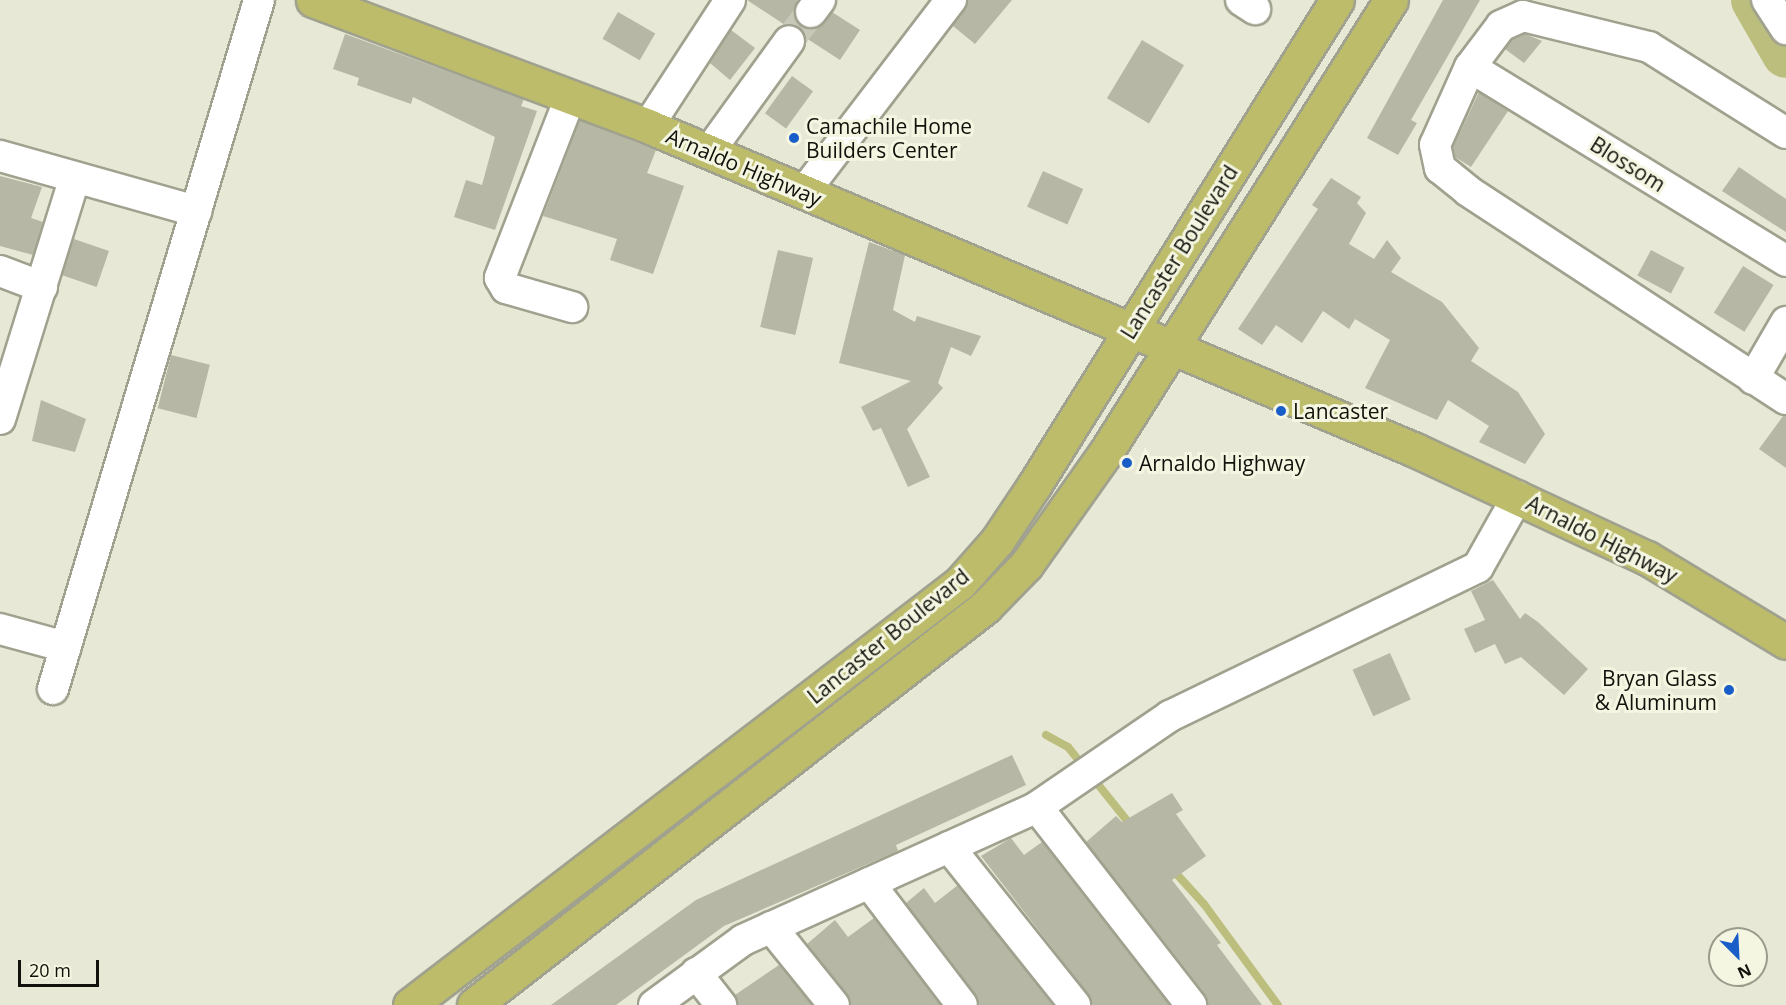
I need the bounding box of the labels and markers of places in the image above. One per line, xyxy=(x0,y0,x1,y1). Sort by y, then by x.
place label: Camachile Home Builders Center xyxy=(806,113,972,163)
marker: Camachile Home Builders Center xyxy=(787,131,801,145)
place label: Lancaster xyxy=(1293,398,1388,424)
marker: Lancaster xyxy=(1274,404,1288,418)
place label: Arnaldo Highway xyxy=(1139,450,1305,476)
marker: Arnaldo Highway xyxy=(1120,456,1134,470)
place label: Bryan Glass & Aluminum xyxy=(1595,665,1717,715)
marker: Bryan Glass & Aluminum xyxy=(1722,683,1736,697)

